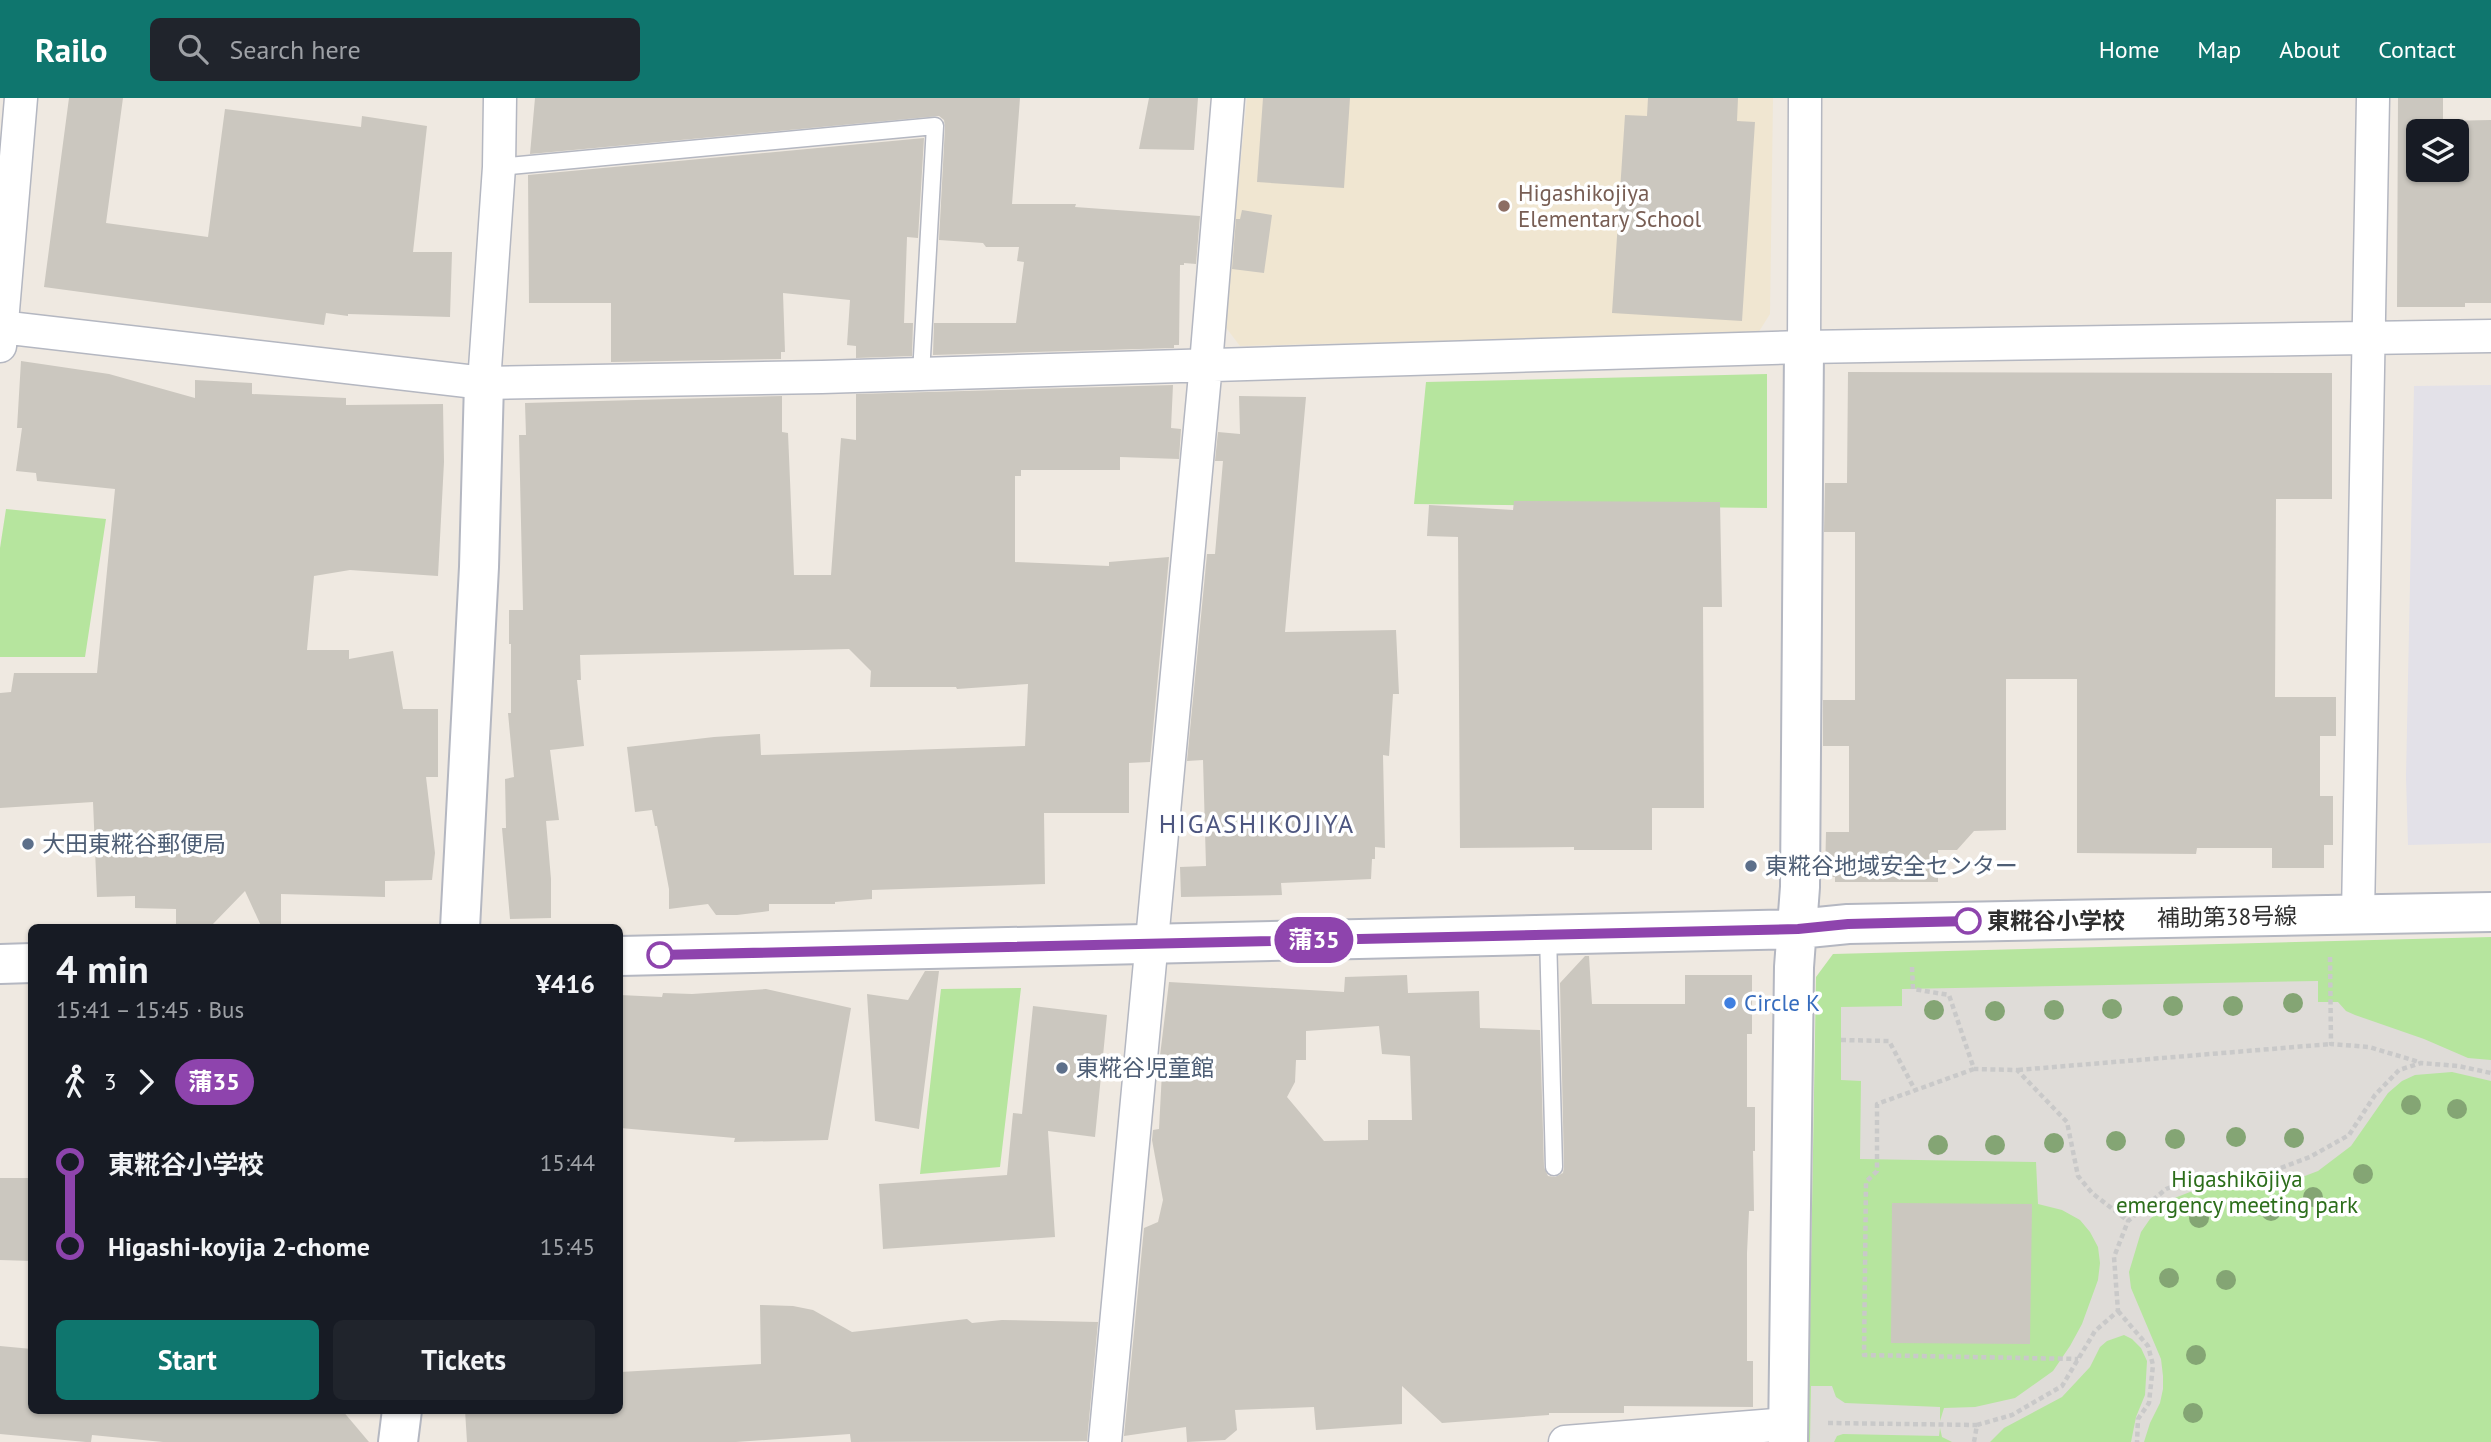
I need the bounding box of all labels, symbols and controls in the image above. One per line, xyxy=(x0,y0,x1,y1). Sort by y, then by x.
search box xyxy=(150,18,640,81)
text: Railo xyxy=(35,28,108,71)
icon: search xyxy=(174,30,212,68)
text: Search here xyxy=(230,33,361,66)
text: Home xyxy=(2099,34,2159,65)
text: Map xyxy=(2197,34,2241,65)
text: About xyxy=(2279,34,2340,65)
text: Contact xyxy=(2378,34,2456,65)
map controls xyxy=(2406,119,2469,182)
button: layers xyxy=(2406,119,2469,182)
place label: Higashikojiya Elementary School xyxy=(1518,178,1702,233)
marker: Higashikojiya Elementary School xyxy=(1496,198,1512,214)
district label: HIGASHIKOJIYA xyxy=(1159,807,1355,840)
place label: 大田東糀谷郵便局 xyxy=(42,829,226,858)
marker: 大田東糀谷郵便局 xyxy=(20,836,36,852)
place label: 東糀谷地域安全センター xyxy=(1765,851,2018,880)
marker: 東糀谷地域安全センター xyxy=(1743,858,1759,874)
street label: 補助第38号線 xyxy=(2157,901,2297,932)
place label: 東糀谷小学校 xyxy=(1987,906,2125,935)
marker: 東糀谷小学校 xyxy=(1955,908,1981,934)
line badge: 蒲35 xyxy=(1274,917,1354,963)
text: 蒲35 xyxy=(1288,924,1340,955)
unlabelled marker xyxy=(647,942,673,968)
text: 4 min xyxy=(56,944,149,993)
text: ¥416 xyxy=(536,967,595,1000)
place label: Circle K xyxy=(1744,988,1820,1017)
text: 15:41 – 15:45 · Bus xyxy=(56,995,244,1024)
marker: Circle K xyxy=(1722,995,1738,1011)
place label: 東糀谷児童館 xyxy=(1076,1053,1214,1082)
marker: 東糀谷児童館 xyxy=(1054,1060,1070,1076)
icon: walk xyxy=(56,1063,94,1101)
icon: forward xyxy=(127,1063,165,1101)
text: 蒲35 xyxy=(189,1066,240,1097)
text: 3 xyxy=(104,1067,117,1096)
text: 東糀谷小学校 xyxy=(108,1148,264,1181)
text: 15:44 xyxy=(540,1148,595,1177)
park label: Higashikōjiya emergency meeting park xyxy=(2116,1164,2358,1219)
text: Higashi-koyija 2-chome xyxy=(108,1230,370,1263)
text: 15:45 xyxy=(540,1232,595,1261)
button: Start xyxy=(56,1320,319,1400)
button: Tickets xyxy=(333,1320,595,1400)

